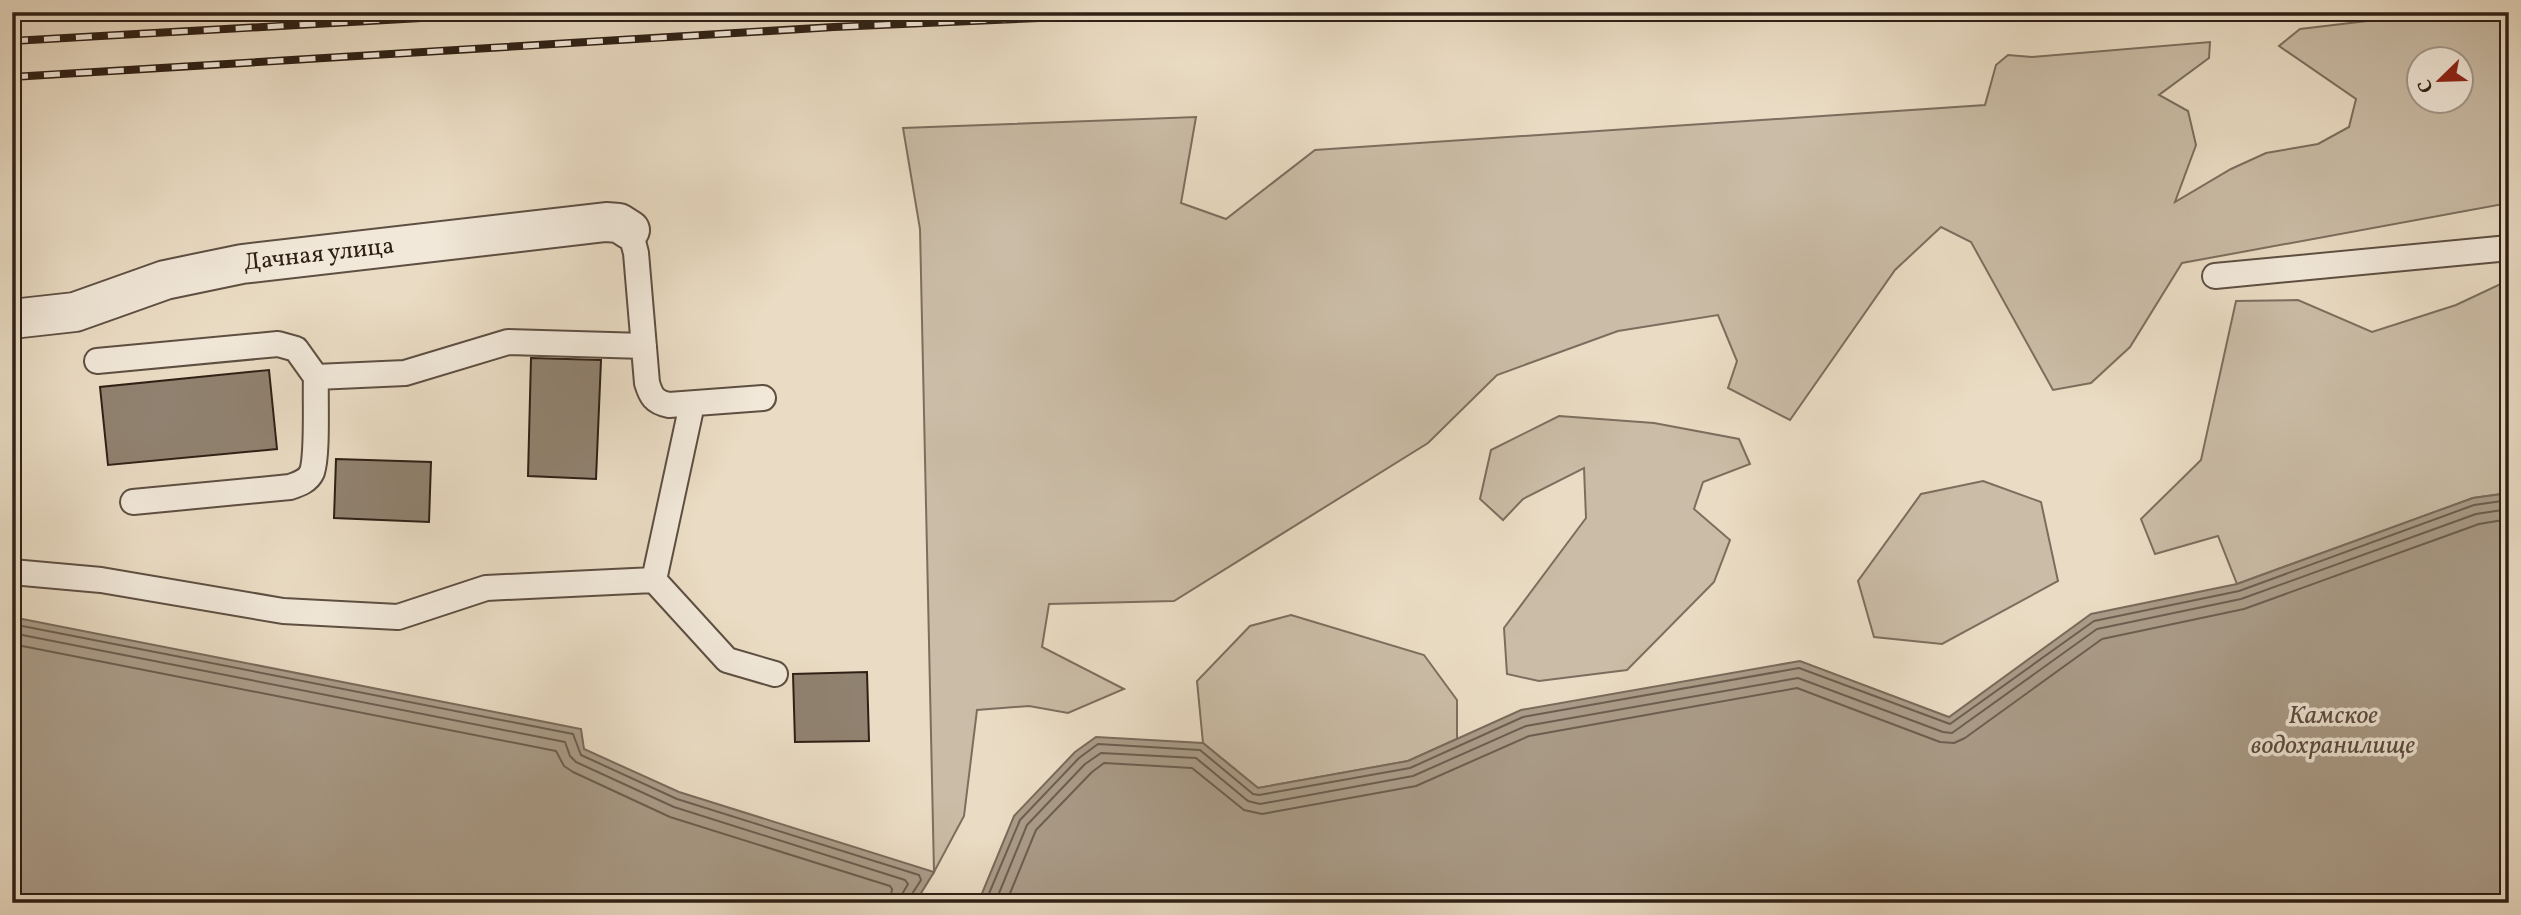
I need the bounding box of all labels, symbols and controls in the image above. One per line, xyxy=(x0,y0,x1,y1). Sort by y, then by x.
north arrow xyxy=(2406,46,2476,116)
text: С xyxy=(2412,75,2441,97)
street label: Дачная улица xyxy=(242,230,396,281)
water label: Камское водохранилище xyxy=(2251,698,2415,764)

